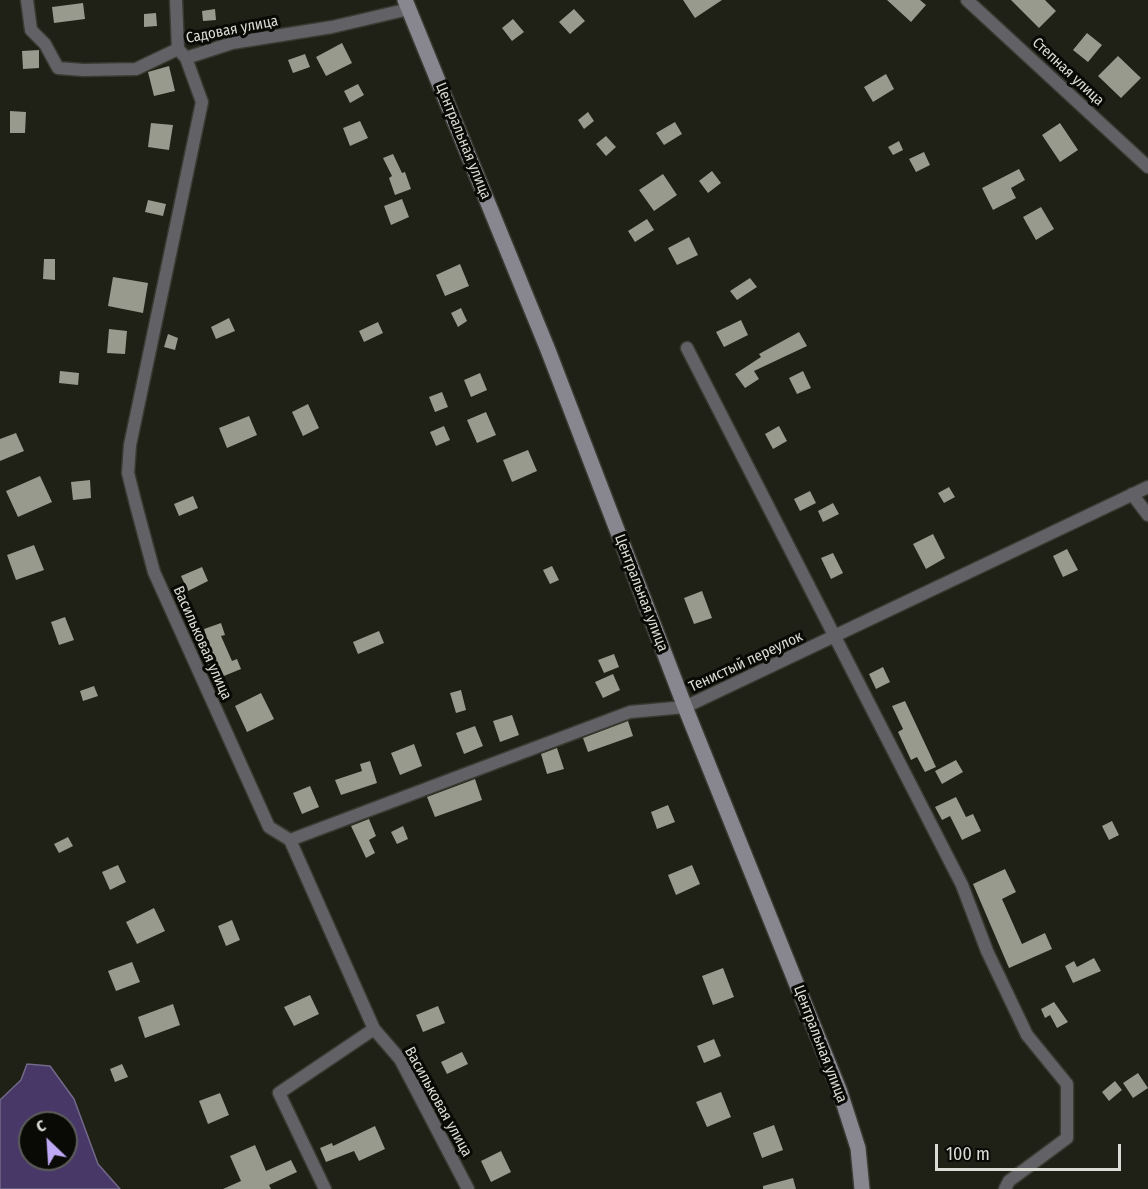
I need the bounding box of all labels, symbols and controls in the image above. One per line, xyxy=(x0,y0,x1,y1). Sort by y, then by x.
street label: Садовая улица xyxy=(184,12,280,48)
street label: Степная улица xyxy=(1028,34,1108,110)
street label: Центральная улица xyxy=(431,80,495,202)
street label: Центральная улица xyxy=(610,532,672,654)
street label: Васильковая улица xyxy=(169,583,235,703)
street label: Тенистый переулок xyxy=(686,628,806,696)
street label: Центральная улица xyxy=(789,983,851,1105)
street label: Васильковая улица xyxy=(400,1044,476,1160)
north arrow xyxy=(18,1111,78,1171)
text: С xyxy=(33,1116,49,1136)
scale bar xyxy=(938,1132,1124,1170)
text: 100 m xyxy=(946,1143,990,1165)

